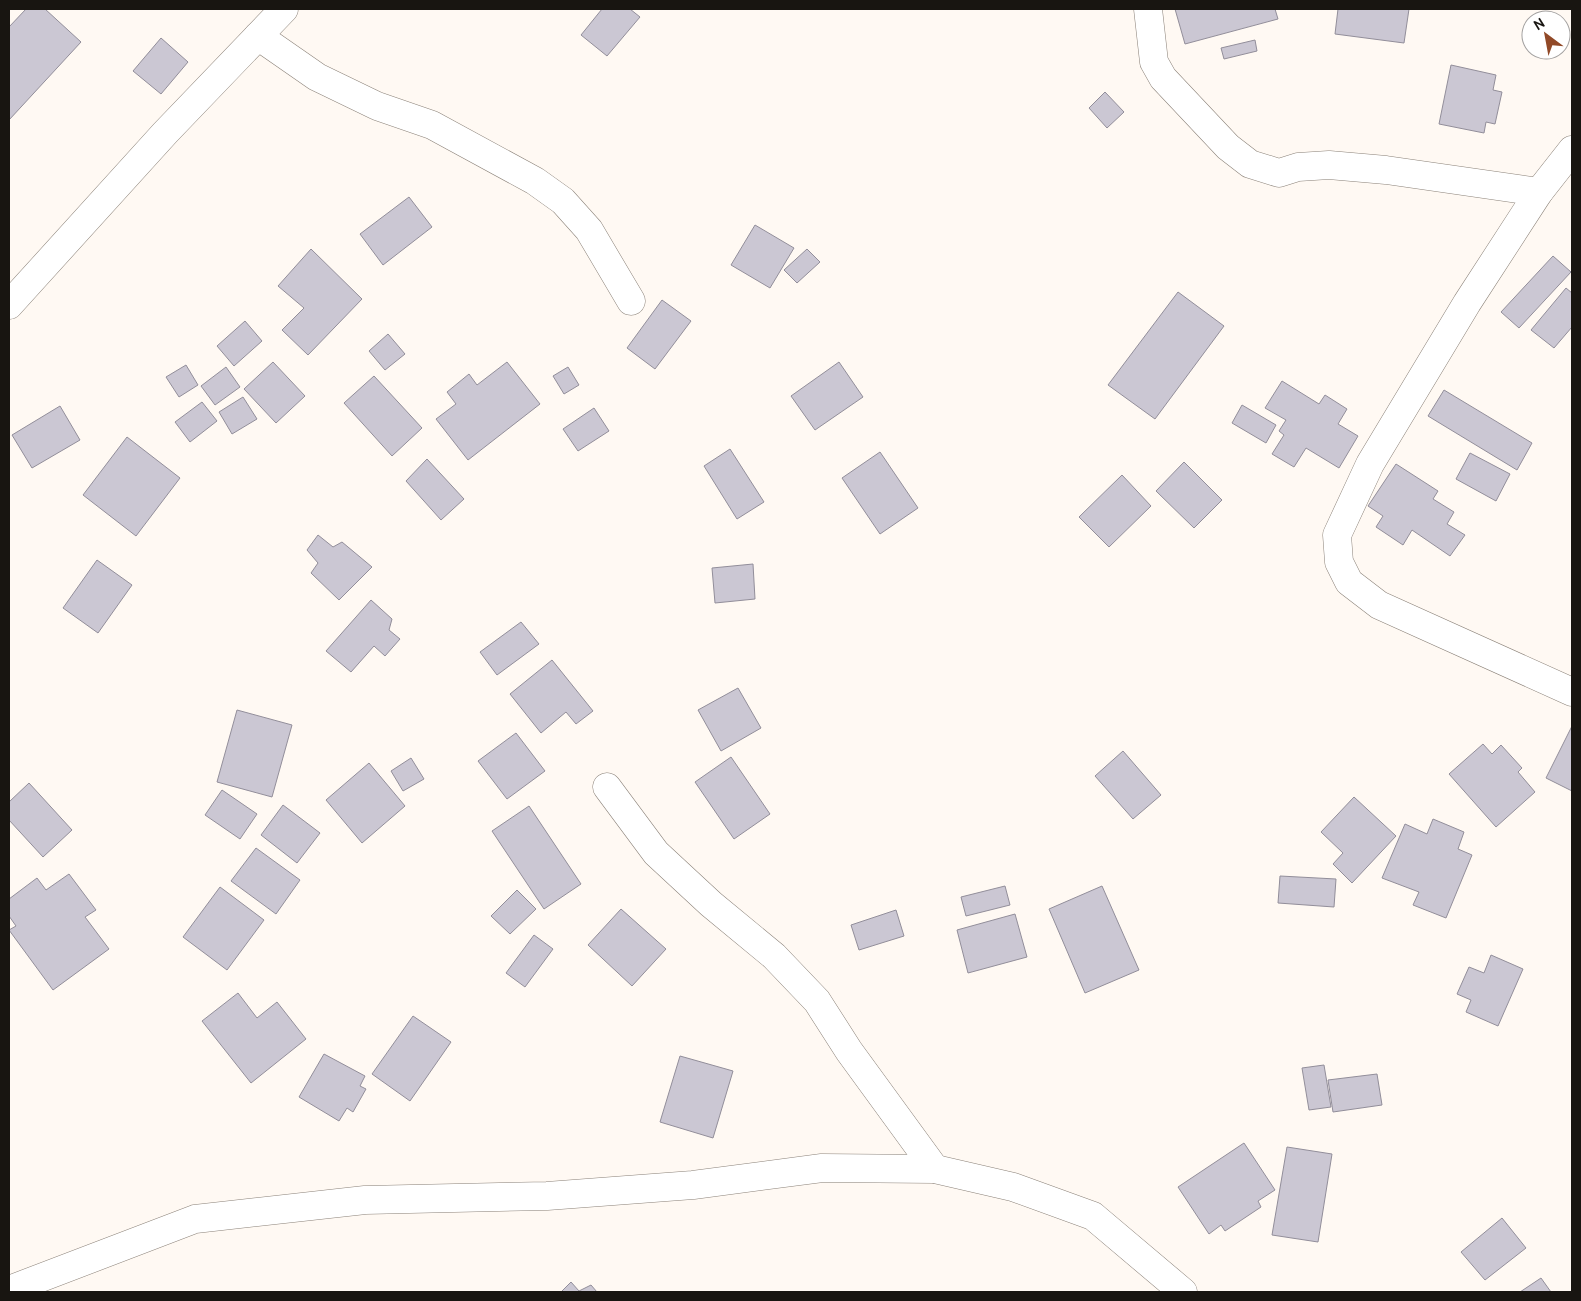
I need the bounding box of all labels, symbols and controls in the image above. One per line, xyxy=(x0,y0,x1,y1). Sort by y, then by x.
north arrow xyxy=(1521,10,1571,60)
text: N xyxy=(1530,14,1548,34)

